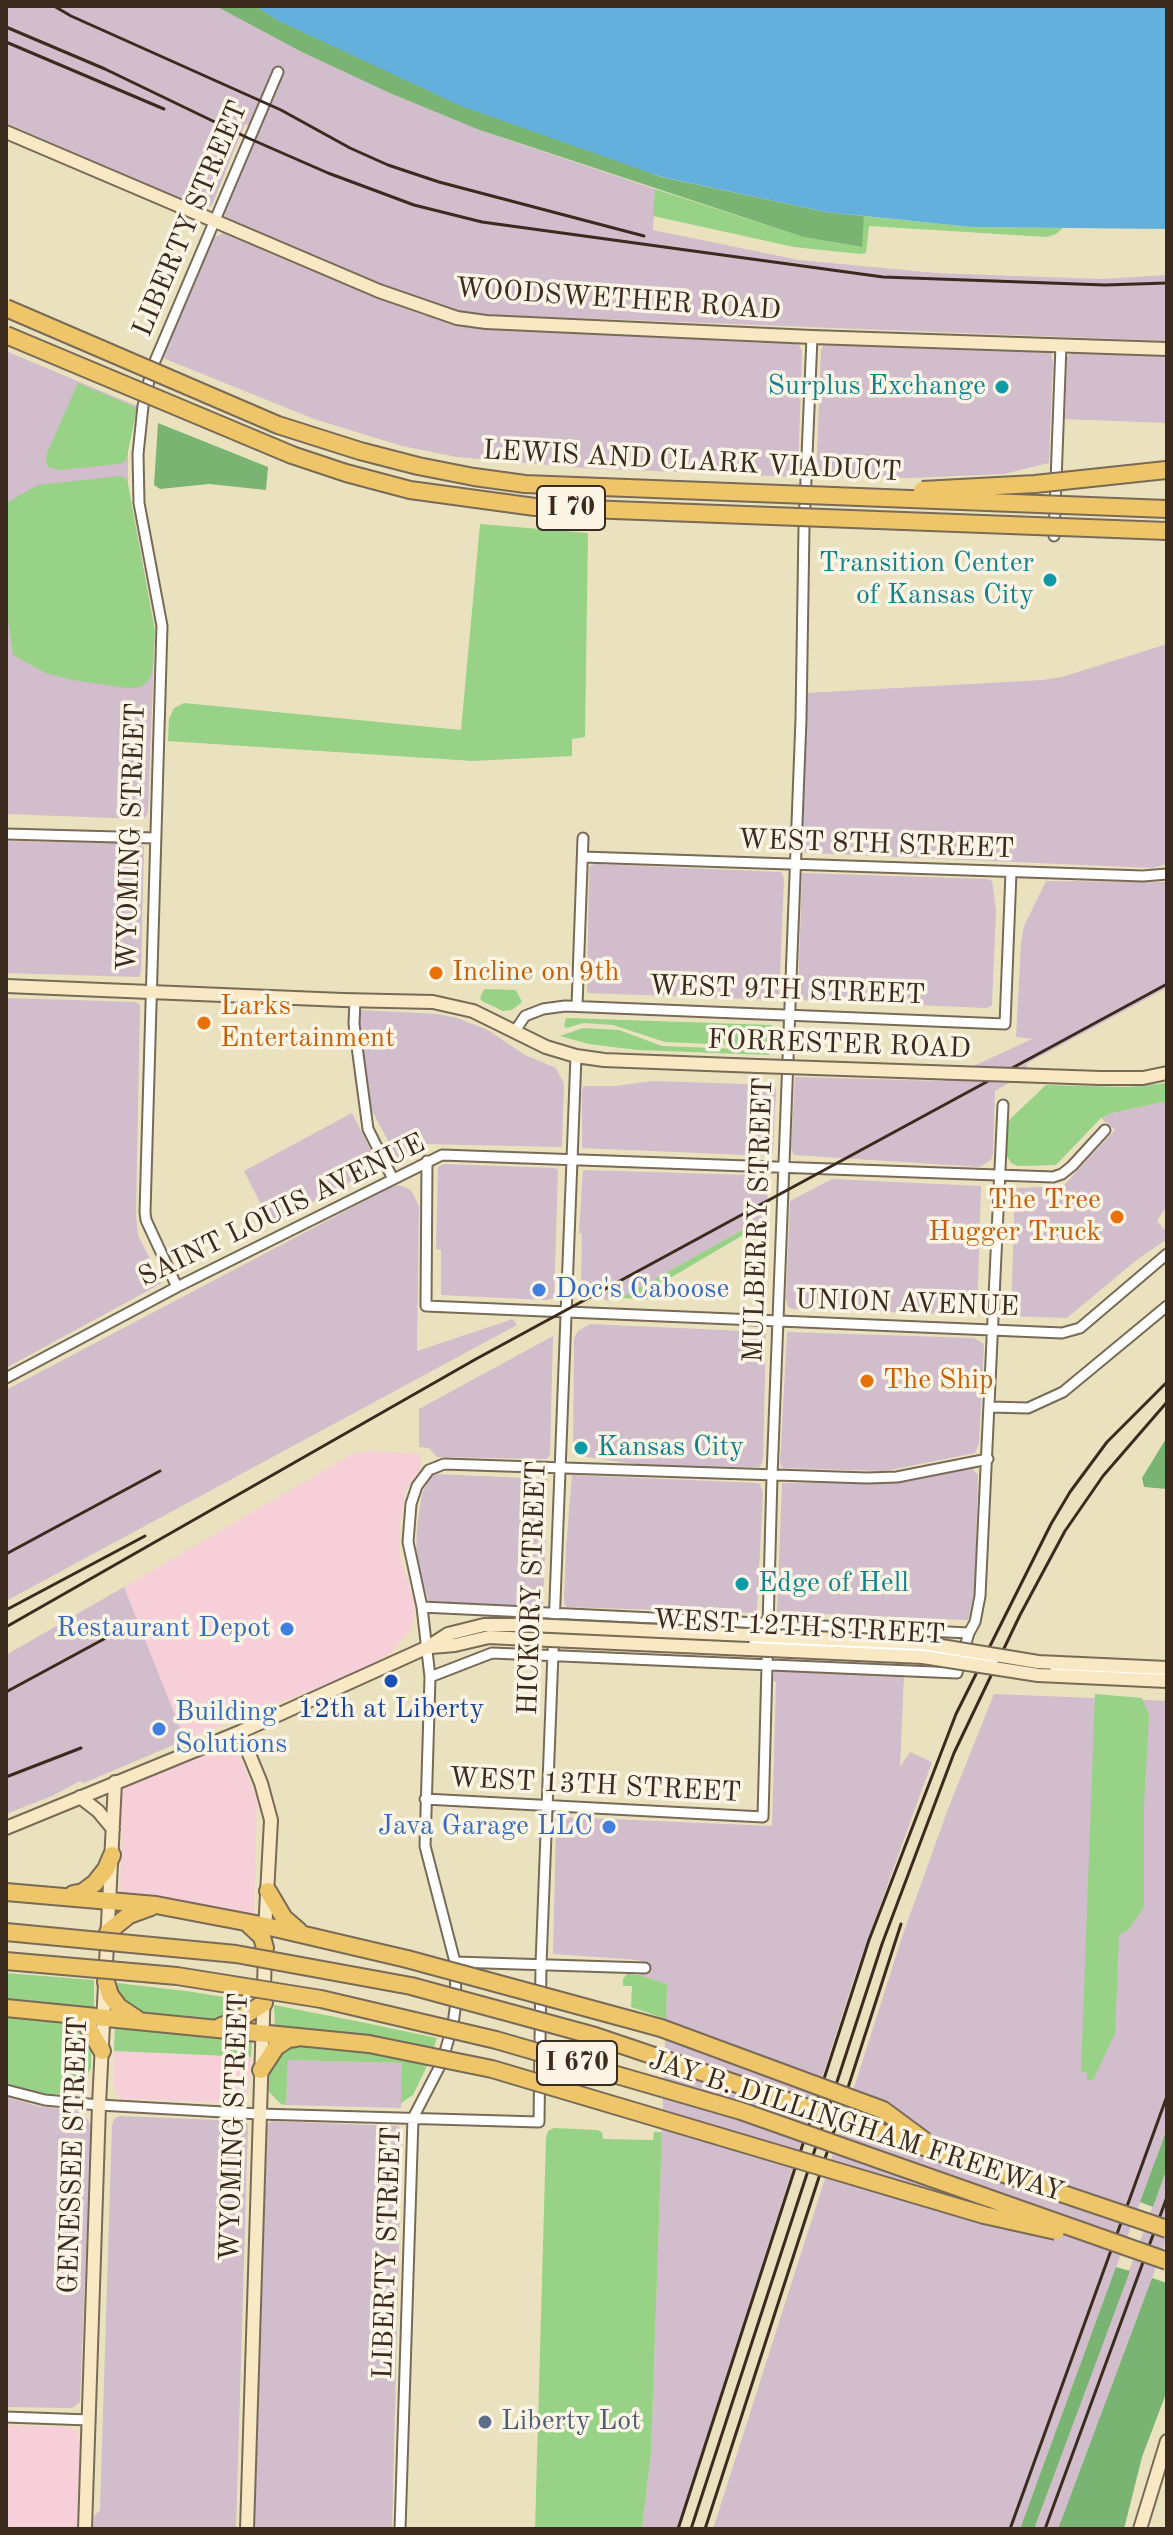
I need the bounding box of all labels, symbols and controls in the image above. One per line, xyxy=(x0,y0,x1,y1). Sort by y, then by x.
street label: LIBERTY STREET xyxy=(126,96,256,342)
street label: WOODSWETHER ROAD xyxy=(454,272,782,328)
place label: Surplus Exchange xyxy=(768,370,986,404)
marker: Surplus Exchange xyxy=(993,378,1011,396)
street label: LEWIS AND CLARK VIADUCT xyxy=(482,434,902,490)
road number: I 70 xyxy=(537,486,605,530)
place label: Transition Center of Kansas City xyxy=(819,547,1034,613)
marker: Transition Center of Kansas City xyxy=(1041,571,1059,589)
street label: WYOMING STREET xyxy=(111,702,153,972)
street label: WEST 8TH STREET xyxy=(737,823,1015,867)
place label: Incline on 9th xyxy=(452,956,619,990)
marker: Incline on 9th xyxy=(427,964,445,982)
street label: WEST 9TH STREET xyxy=(648,969,926,1013)
place label: Larks Entertainment xyxy=(220,990,395,1056)
marker: Larks Entertainment xyxy=(195,1014,213,1032)
street label: FORRESTER ROAD xyxy=(707,1024,971,1066)
street label: MULBERRY STREET xyxy=(737,1077,781,1363)
street label: SAINT LOUIS AVENUE xyxy=(133,1127,431,1295)
place label: The Tree Hugger Truck xyxy=(928,1184,1101,1250)
marker: The Tree Hugger Truck xyxy=(1108,1208,1126,1226)
place label: Doc's Caboose xyxy=(555,1273,729,1307)
marker: Doc's Caboose xyxy=(530,1281,548,1299)
street label: UNION AVENUE xyxy=(795,1283,1019,1325)
place label: The Ship xyxy=(883,1364,994,1398)
marker: The Ship xyxy=(858,1372,876,1390)
place label: Kansas City xyxy=(597,1431,744,1465)
marker: Kansas City xyxy=(572,1439,590,1457)
street label: HICKORY STREET xyxy=(512,1460,554,1716)
place label: Edge of Hell xyxy=(758,1567,909,1601)
marker: Edge of Hell xyxy=(733,1575,751,1593)
street label: WEST 12TH STREET xyxy=(652,1604,946,1652)
place label: Restaurant Depot xyxy=(56,1612,271,1646)
marker: Restaurant Depot xyxy=(278,1620,296,1638)
marker: 12th at Liberty xyxy=(382,1672,400,1690)
place label: 12th at Liberty xyxy=(298,1693,484,1727)
place label: Building Solutions xyxy=(175,1696,287,1762)
marker: Building Solutions xyxy=(150,1720,168,1738)
street label: WEST 13TH STREET xyxy=(448,1762,742,1810)
place label: Java Garage LLC xyxy=(378,1810,593,1844)
marker: Java Garage LLC xyxy=(600,1818,618,1836)
street label: WYOMING STREET xyxy=(214,1992,256,2262)
street label: GENESSEE STREET xyxy=(52,2016,96,2294)
road number: I 670 xyxy=(537,2041,617,2085)
street label: JAY B. DILLINGHAM FREEWAY xyxy=(644,2044,1068,2210)
street label: LIBERTY STREET xyxy=(367,2126,409,2380)
place label: Liberty Lot xyxy=(501,2405,641,2439)
marker: Liberty Lot xyxy=(476,2413,494,2431)

